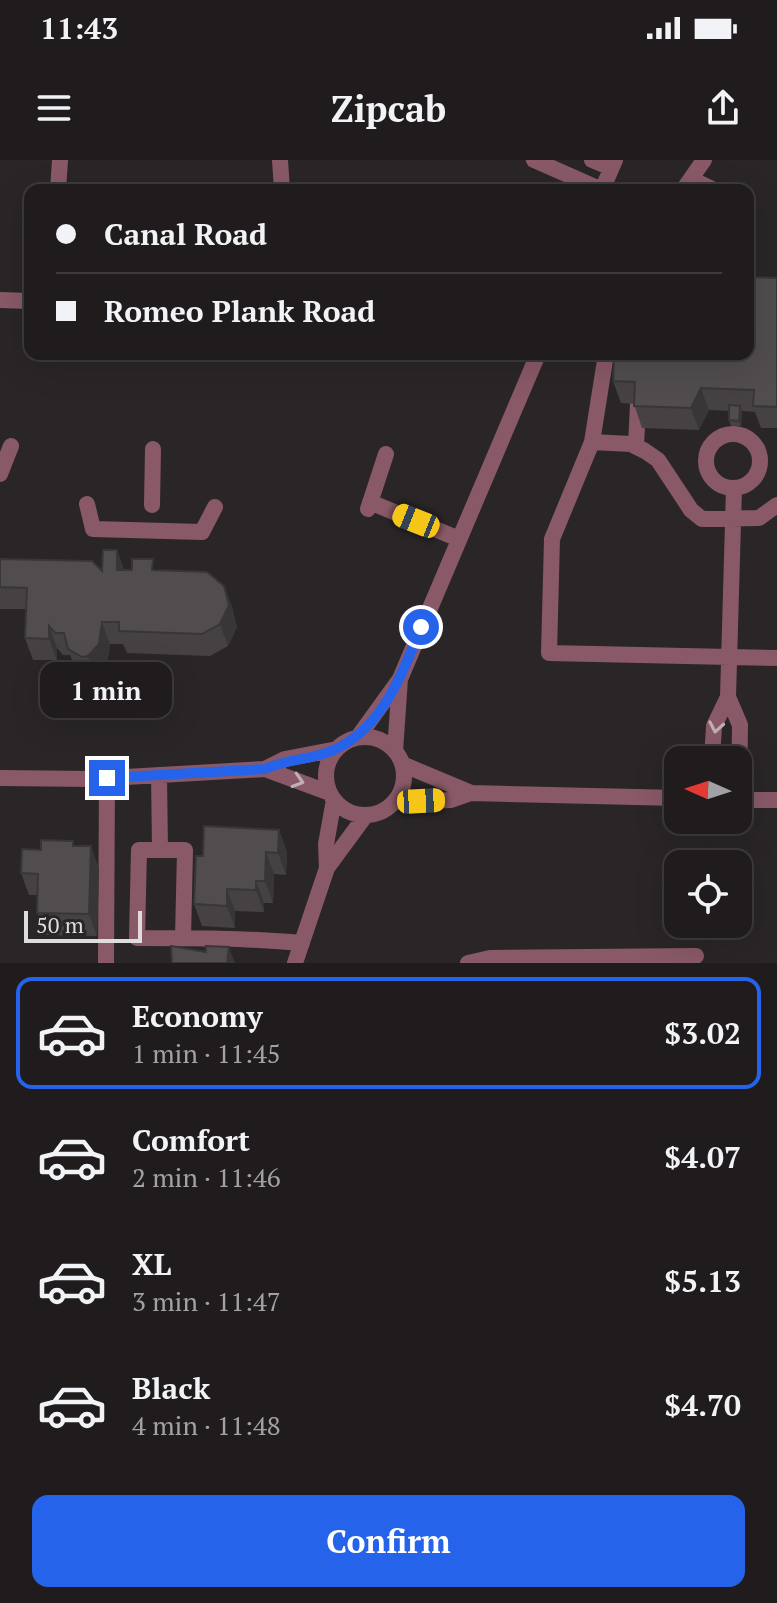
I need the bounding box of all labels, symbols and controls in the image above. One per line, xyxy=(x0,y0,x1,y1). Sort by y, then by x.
text: 11:43 xyxy=(40,8,118,48)
text: Zipcab xyxy=(331,85,446,132)
icon: menu xyxy=(32,86,76,130)
icon: share xyxy=(701,86,745,130)
text: Canal Road xyxy=(104,214,267,254)
text: Romeo Plank Road xyxy=(104,291,375,331)
car xyxy=(389,501,443,541)
route start xyxy=(403,609,439,645)
callout: 1 min xyxy=(41,662,173,718)
text: 1 min xyxy=(70,673,142,707)
one-way arrow xyxy=(708,721,725,734)
north arrow xyxy=(664,746,752,834)
map controls xyxy=(664,746,752,938)
route end xyxy=(89,760,125,796)
one-way arrow xyxy=(291,772,305,788)
car xyxy=(396,788,446,814)
button: locate xyxy=(664,850,752,938)
scale bar xyxy=(24,907,142,943)
text: 50 m xyxy=(36,910,84,939)
text: Economy xyxy=(132,996,263,1036)
icon: car xyxy=(36,997,108,1069)
text: $3.02 xyxy=(664,1013,741,1053)
text: 1 min · 11:45 xyxy=(132,1036,281,1070)
text: Comfort xyxy=(132,1120,250,1160)
icon: car xyxy=(36,1121,108,1193)
text: $4.07 xyxy=(664,1137,741,1177)
text: 2 min · 11:46 xyxy=(132,1160,281,1194)
text: XL xyxy=(132,1244,171,1284)
icon: car xyxy=(36,1245,108,1317)
text: $5.13 xyxy=(664,1261,741,1301)
text: 3 min · 11:47 xyxy=(132,1284,281,1318)
text: Black xyxy=(132,1368,210,1408)
icon: car xyxy=(36,1369,108,1441)
text: $4.70 xyxy=(664,1385,741,1425)
text: 4 min · 11:48 xyxy=(132,1408,281,1442)
button: Confirm xyxy=(32,1495,745,1587)

